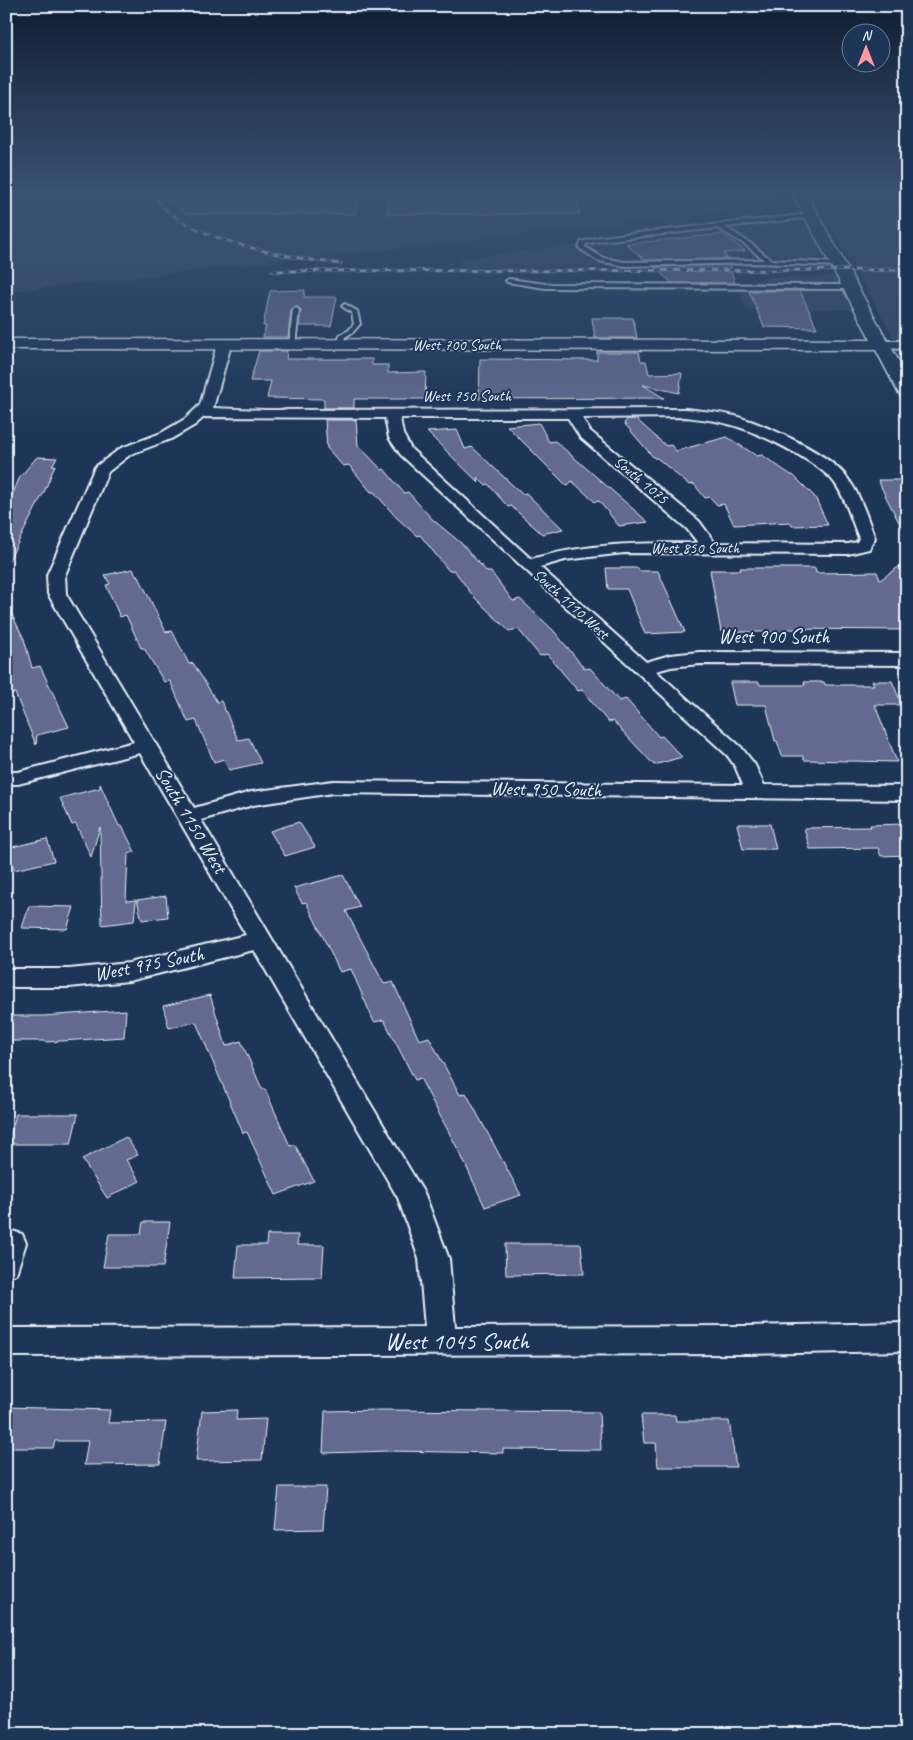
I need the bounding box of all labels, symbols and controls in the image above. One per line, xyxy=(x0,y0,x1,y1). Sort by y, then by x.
north arrow xyxy=(840,22,890,72)
text: N xyxy=(862,27,873,44)
street label: West 700 South xyxy=(413,335,502,355)
street label: West 750 South xyxy=(423,386,512,406)
street label: South 1075 xyxy=(610,452,673,509)
street label: West 850 South xyxy=(651,538,740,558)
street label: South 1110 West xyxy=(529,564,615,645)
street label: West 900 South xyxy=(719,624,830,649)
street label: South 1150 West xyxy=(149,762,234,880)
street label: West 950 South xyxy=(490,776,603,802)
street label: West 975 South xyxy=(92,941,207,987)
street label: West 1045 South xyxy=(385,1326,530,1356)

